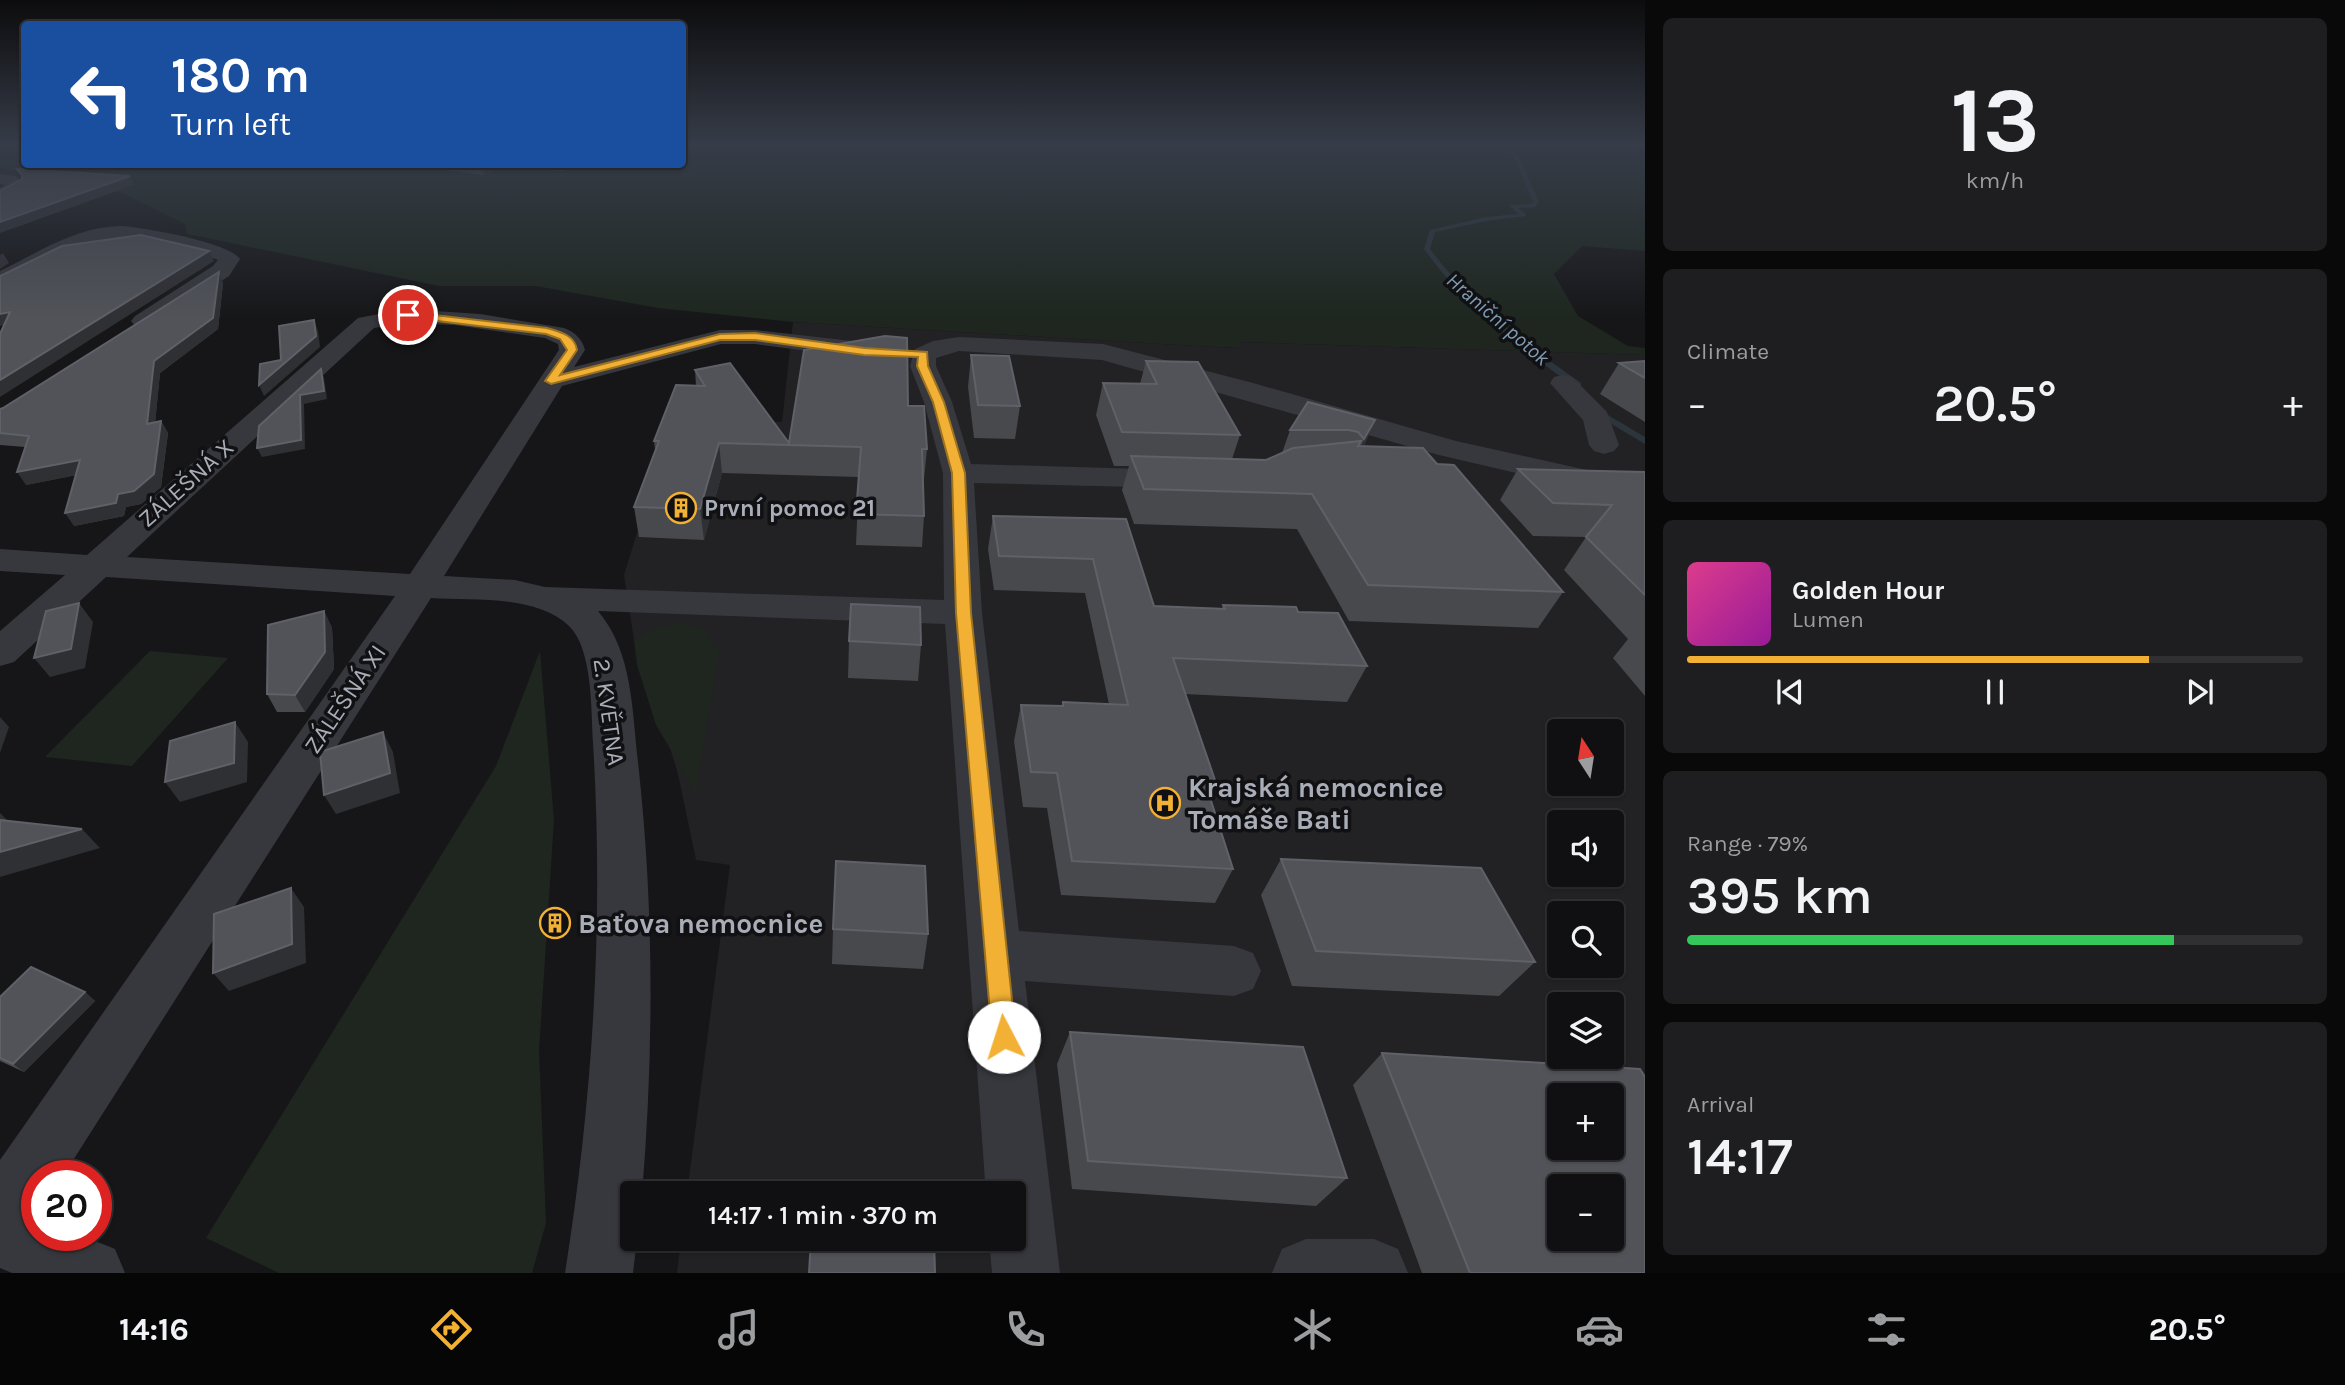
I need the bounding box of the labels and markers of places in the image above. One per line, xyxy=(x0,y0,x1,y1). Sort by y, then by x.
pin xyxy=(378,285,438,345)
building icon: První pomoc 21 xyxy=(664,491,698,525)
place label: První pomoc 21 xyxy=(704,494,875,522)
place label: Krajská nemocnice Tomáše Bati xyxy=(1188,771,1444,836)
hospital icon: Krajská nemocnice Tomáše Bati xyxy=(1148,786,1182,820)
building icon: Baťova nemocnice xyxy=(538,906,572,940)
place label: Baťova nemocnice xyxy=(578,907,823,940)

